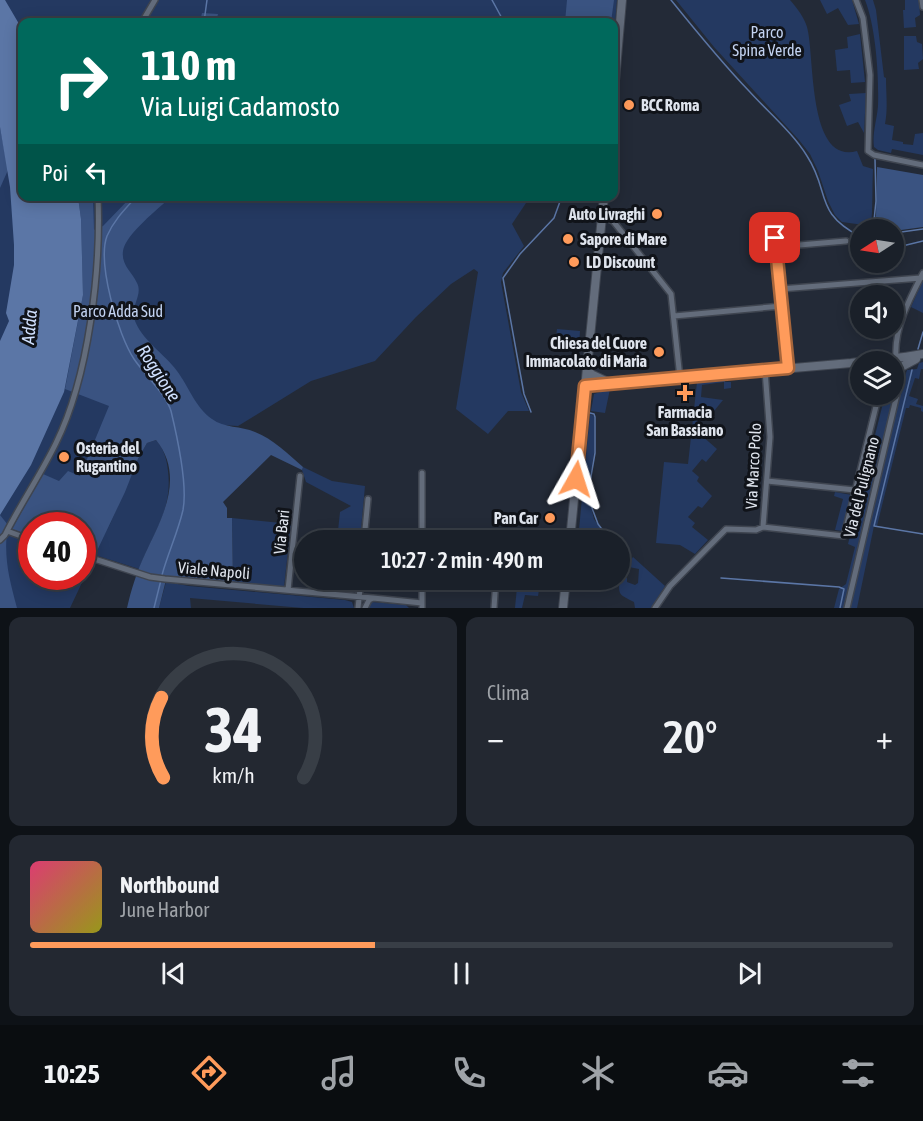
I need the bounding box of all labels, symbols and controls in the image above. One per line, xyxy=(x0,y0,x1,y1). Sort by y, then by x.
park label: Parco Spina Verde xyxy=(732,23,802,60)
text: 110 m xyxy=(141,41,236,89)
icon: right xyxy=(42,42,120,120)
text: Via Luigi Cadamosto xyxy=(141,91,340,122)
place label: BCC Roma xyxy=(641,96,699,114)
marker: BCC Roma xyxy=(622,98,636,112)
icon: left xyxy=(80,156,113,189)
text: Poi xyxy=(42,160,68,186)
place label: Auto Livraghi xyxy=(568,205,645,223)
marker: Auto Livraghi xyxy=(650,207,664,221)
pin xyxy=(749,212,800,263)
north arrow xyxy=(850,219,904,273)
map controls xyxy=(850,219,904,405)
icon: arrive xyxy=(758,221,791,254)
place label: Sapore di Mare xyxy=(580,230,667,248)
marker: Sapore di Mare xyxy=(561,232,575,246)
place label: LD Discount xyxy=(586,253,656,271)
marker: LD Discount xyxy=(567,255,581,269)
button: sound xyxy=(850,285,904,339)
park label: Parco Adda Sud xyxy=(73,302,163,320)
water label: Adda xyxy=(17,308,41,346)
place label: Chiesa del Cuore Immacolato di Maria xyxy=(526,334,647,370)
water label: Roggione xyxy=(133,341,185,405)
marker: Chiesa del Cuore Immacolato di Maria xyxy=(652,345,666,359)
button: layers xyxy=(850,351,904,405)
marker: Farmacia San Bassiano xyxy=(678,386,692,400)
place label: Farmacia San Bassiano xyxy=(647,403,724,439)
street label: Via Marco Polo xyxy=(742,422,764,510)
street label: Via del Pulignano xyxy=(840,435,883,540)
place label: Osteria del Rugantino xyxy=(76,439,141,475)
position arrow xyxy=(544,447,608,511)
marker: Osteria del Rugantino xyxy=(57,450,71,464)
street label: Via Bari xyxy=(270,509,292,555)
place label: Pan Car xyxy=(494,509,538,527)
marker: Pan Car xyxy=(543,511,557,525)
speed limit sign: 40 xyxy=(18,512,96,590)
text: 10:27 · 2 min · 490 m xyxy=(381,547,543,573)
street label: Viale Napoli xyxy=(177,558,251,583)
text: Clima xyxy=(487,681,530,704)
text: 34 xyxy=(204,694,262,765)
text: 20° xyxy=(663,711,717,763)
text: − xyxy=(487,718,504,756)
text: + xyxy=(876,718,893,756)
text: km/h xyxy=(212,764,254,789)
text: Northbound xyxy=(120,872,219,898)
text: June Harbor xyxy=(120,898,209,921)
icon: previous xyxy=(157,957,190,990)
icon: pause xyxy=(445,957,478,990)
icon: next xyxy=(733,957,766,990)
icon: directions xyxy=(188,1052,230,1094)
icon: music xyxy=(318,1052,360,1094)
icon: phone xyxy=(448,1052,490,1094)
icon: climate xyxy=(577,1052,619,1094)
icon: car xyxy=(707,1052,749,1094)
icon: filters xyxy=(837,1052,879,1094)
text: 10:25 xyxy=(44,1058,100,1089)

